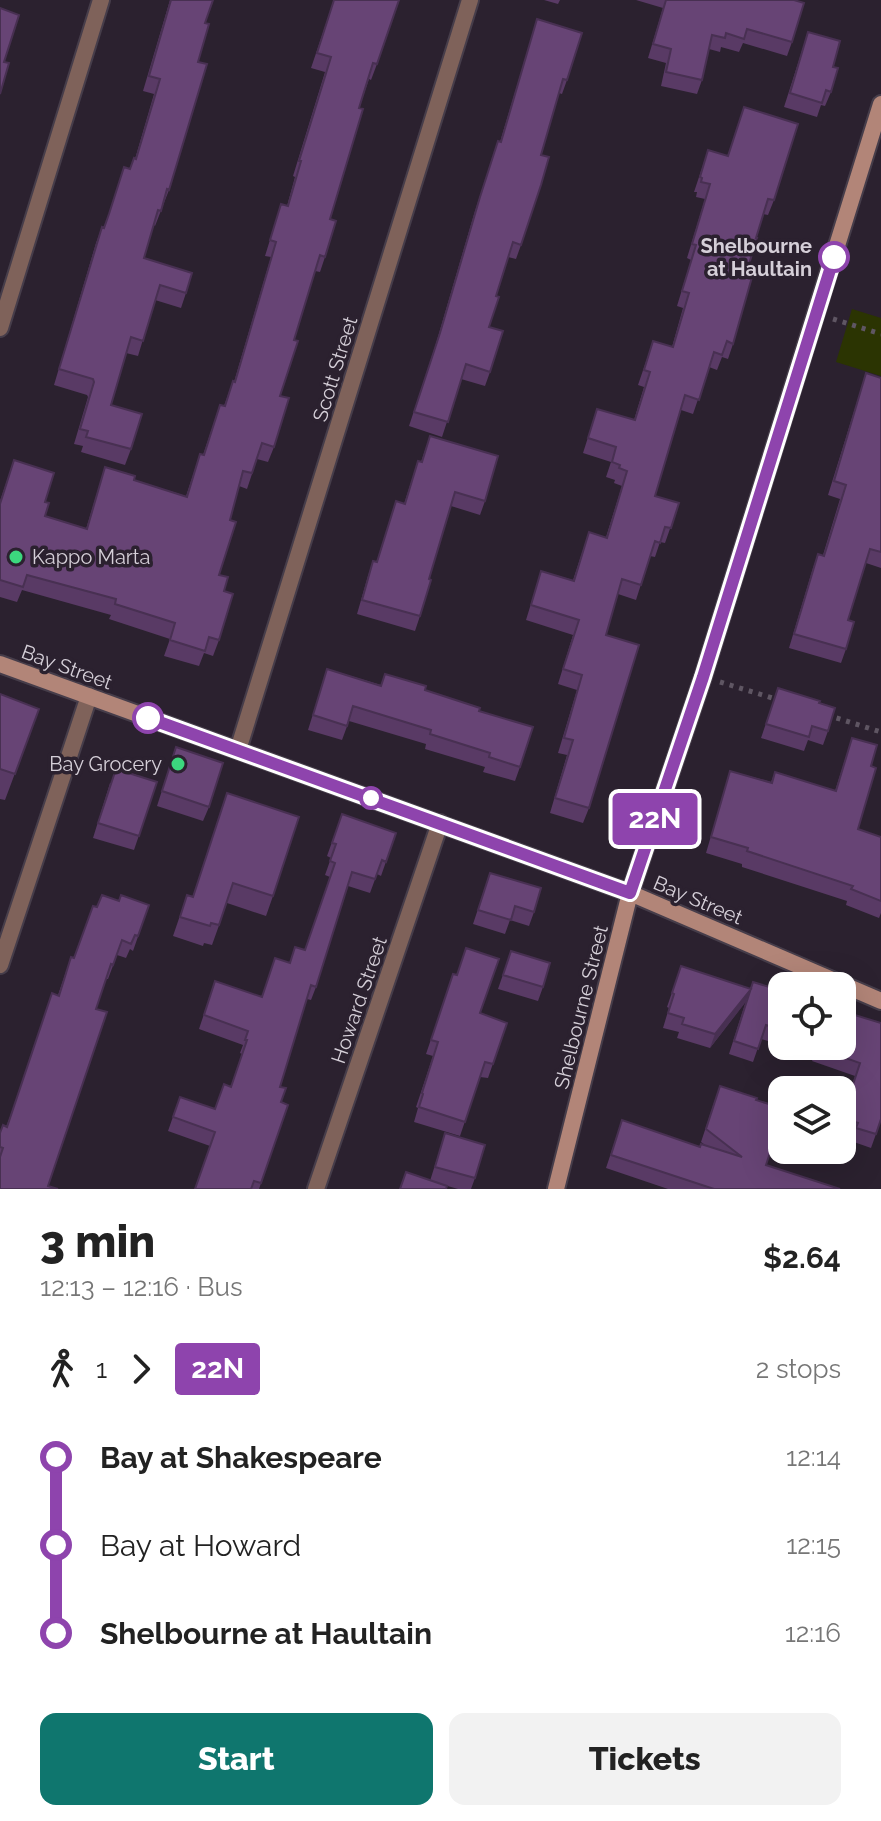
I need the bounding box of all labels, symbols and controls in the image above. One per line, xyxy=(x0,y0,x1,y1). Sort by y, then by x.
place label: Shelbourne at Haultain xyxy=(700,234,812,281)
marker: Shelbourne at Haultain xyxy=(819,242,849,272)
street label: Scott Street xyxy=(308,313,362,424)
place label: Kappo Marta xyxy=(32,545,150,569)
marker: Kappo Marta xyxy=(7,548,25,566)
street label: Bay Street xyxy=(18,640,116,695)
unlabelled marker xyxy=(133,703,163,733)
place label: Bay Grocery xyxy=(49,752,162,776)
marker: Bay Grocery xyxy=(169,755,187,773)
unlabelled marker xyxy=(360,787,382,809)
line badge: 22N xyxy=(609,793,701,845)
text: 22N xyxy=(629,802,681,835)
street label: Bay Street xyxy=(650,870,747,930)
street label: Shelbourne Street xyxy=(549,922,613,1091)
street label: Howard Street xyxy=(326,933,392,1067)
map controls xyxy=(768,972,856,1164)
button: locate xyxy=(768,972,856,1060)
button: layers xyxy=(768,1076,856,1164)
text: 3 min xyxy=(40,1216,155,1267)
text: $2.64 xyxy=(763,1240,841,1275)
text: 12:13 – 12:16 · Bus xyxy=(40,1272,243,1302)
icon: walk xyxy=(40,1347,84,1391)
icon: forward xyxy=(119,1347,163,1391)
text: 22N xyxy=(191,1352,244,1385)
text: 1 xyxy=(96,1354,107,1384)
text: 2 stops xyxy=(756,1354,841,1384)
text: Bay at Shakespeare xyxy=(100,1440,382,1475)
text: 12:14 xyxy=(786,1442,841,1472)
text: Bay at Howard xyxy=(100,1528,301,1563)
text: 12:15 xyxy=(786,1530,841,1560)
text: Shelbourne at Haultain xyxy=(100,1616,432,1651)
text: 12:16 xyxy=(785,1618,841,1648)
button: Start xyxy=(40,1713,433,1805)
button: Tickets xyxy=(449,1713,841,1805)

